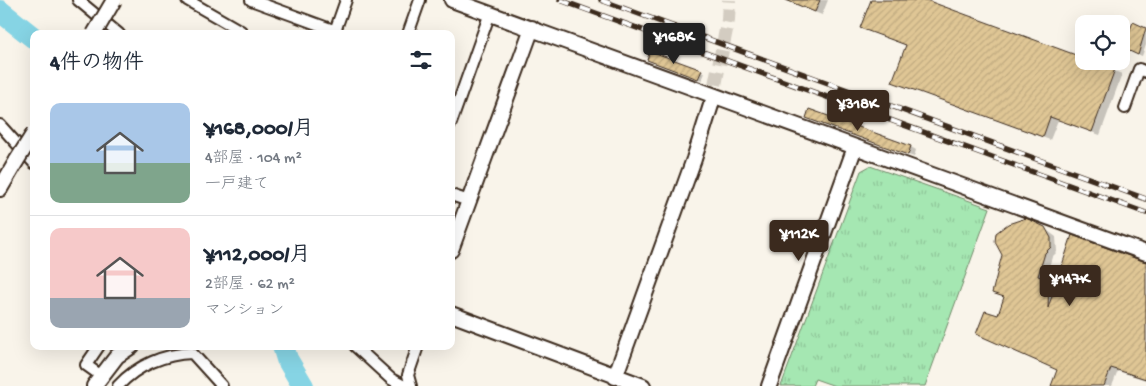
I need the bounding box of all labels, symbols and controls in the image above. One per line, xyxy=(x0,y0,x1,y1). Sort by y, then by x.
map controls xyxy=(1075,15,1130,70)
button: locate xyxy=(1075,15,1130,70)
pin: ¥168K xyxy=(639,22,709,65)
text: ¥168K xyxy=(654,29,694,48)
icon: filters xyxy=(407,46,435,74)
text: 4件の物件 xyxy=(50,52,144,77)
pin: ¥318K xyxy=(823,90,893,132)
text: ¥318K xyxy=(838,96,878,115)
text: ¥168,000/月 xyxy=(205,118,314,143)
icon: home xyxy=(90,123,150,183)
text: 4部屋 · 104 m² xyxy=(205,150,302,169)
text: 一戸建て xyxy=(205,176,269,195)
pin: ¥112K xyxy=(764,220,834,262)
text: ¥112K xyxy=(781,226,818,245)
text: ¥112,000/月 xyxy=(205,244,310,269)
icon: home xyxy=(90,248,150,308)
pin: ¥147K xyxy=(1035,264,1105,307)
text: ¥147K xyxy=(1051,271,1089,290)
text: 2部屋 · 62 m² xyxy=(205,276,295,295)
text: マンション xyxy=(205,302,284,321)

